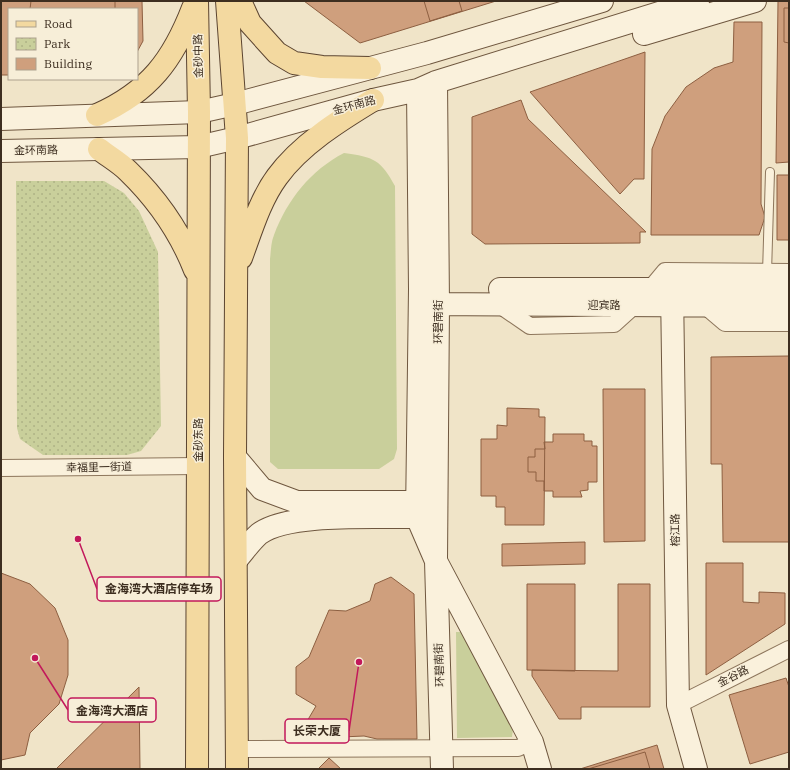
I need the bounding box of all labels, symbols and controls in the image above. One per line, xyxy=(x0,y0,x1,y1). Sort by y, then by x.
legend xyxy=(8,8,138,80)
text: Road xyxy=(44,16,73,31)
street label: 金砂中路 xyxy=(191,34,205,78)
text: Park xyxy=(44,36,70,51)
text: Building xyxy=(44,56,92,71)
street label: 金环南路 xyxy=(331,93,377,117)
street label: 金环南路 xyxy=(14,143,58,157)
street label: 迎宾路 xyxy=(588,298,621,312)
street label: 环碧南街 xyxy=(431,300,445,344)
street label: 金砂东路 xyxy=(191,418,205,462)
street label: 幸福里一街道 xyxy=(66,459,132,475)
street label: 榕江路 xyxy=(668,513,682,547)
callout: 金海湾大酒店停车场 xyxy=(97,577,221,601)
text: 金海湾大酒店停车场 xyxy=(105,581,213,596)
street label: 环碧南街 xyxy=(431,643,447,687)
street label: 金谷路 xyxy=(715,662,751,690)
callout: 金海湾大酒店 xyxy=(68,698,156,722)
text: 金海湾大酒店 xyxy=(76,703,148,718)
callout: 长荣大厦 xyxy=(285,719,349,743)
text: 长荣大厦 xyxy=(293,723,341,738)

